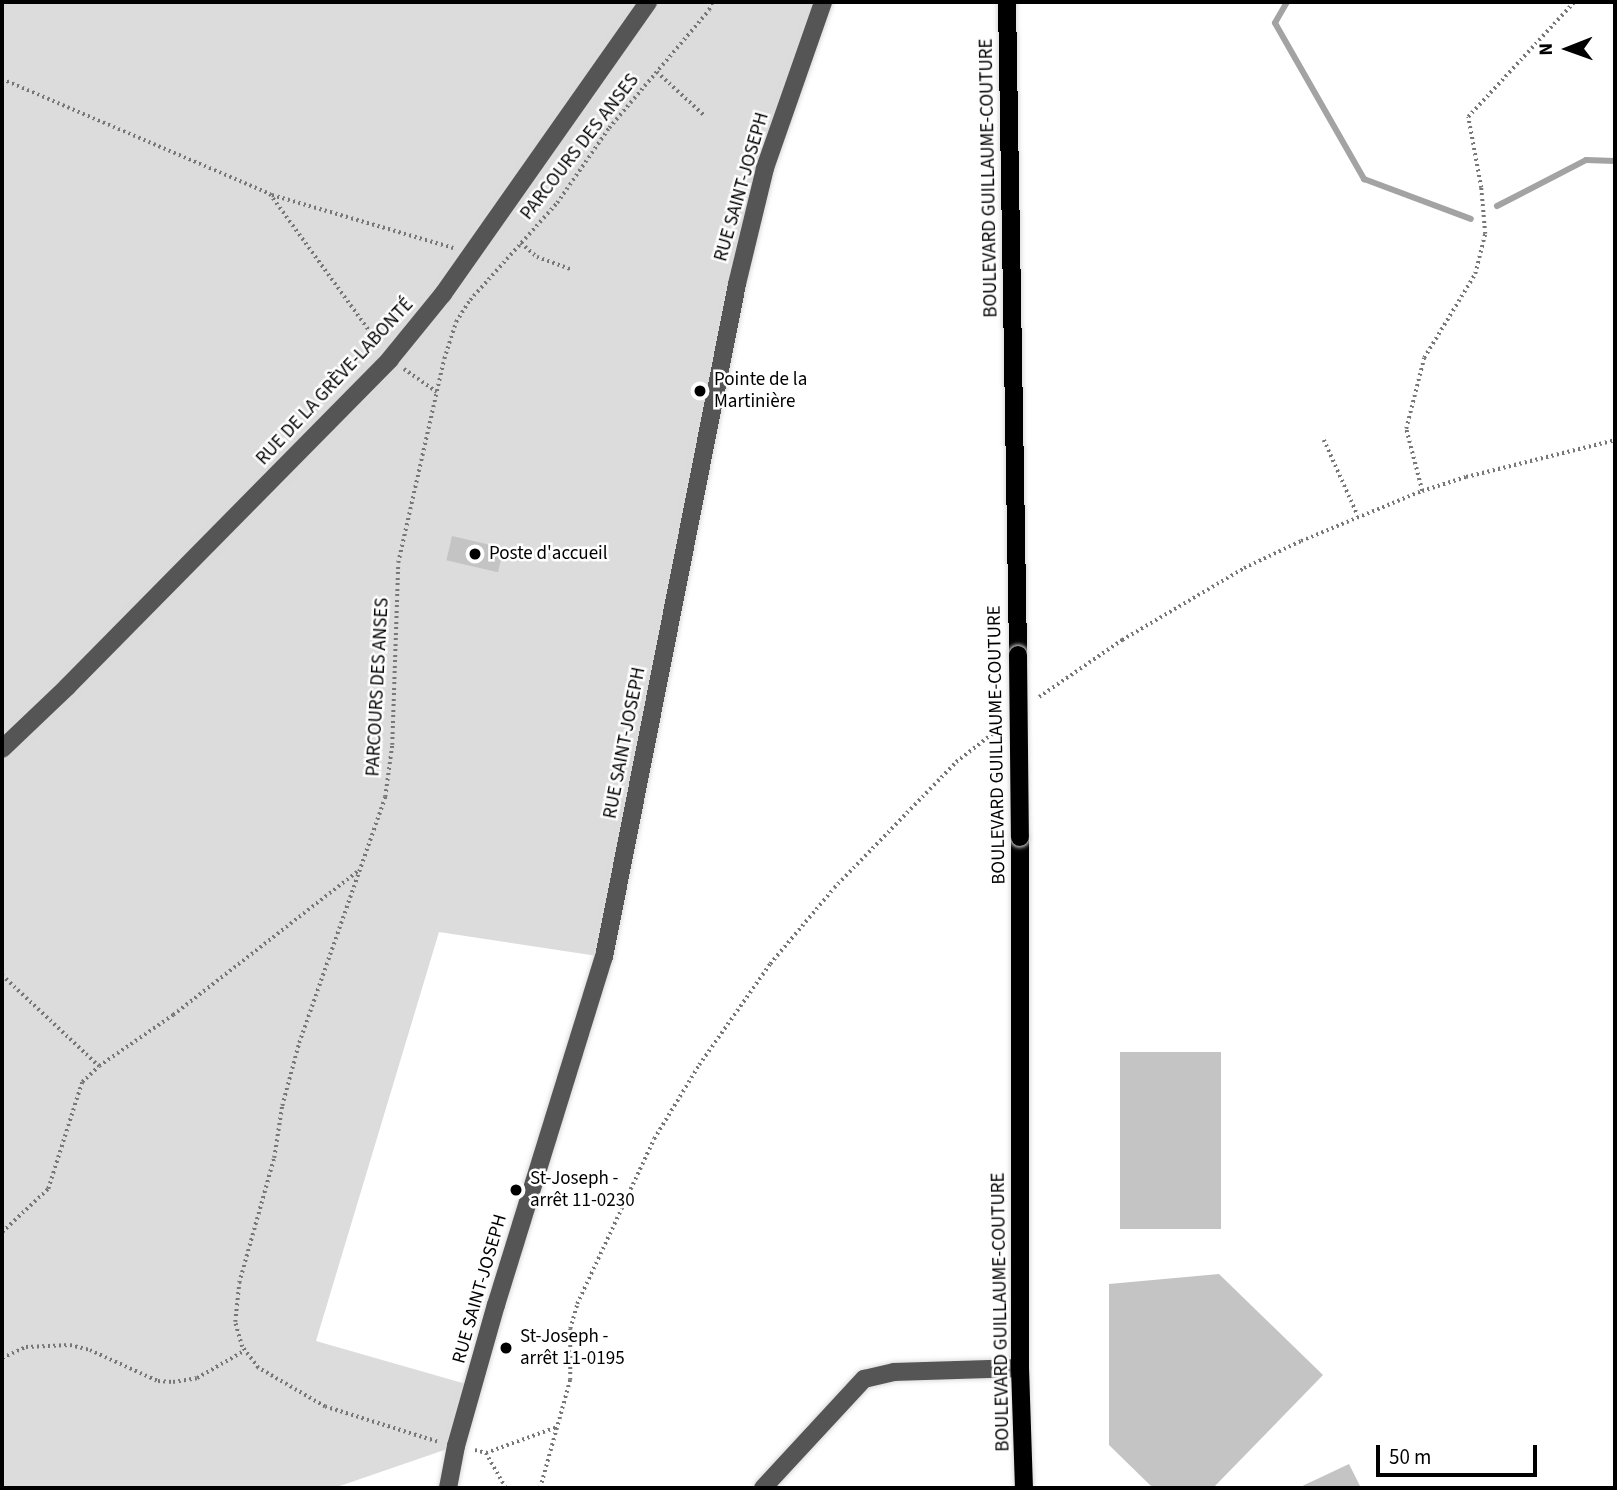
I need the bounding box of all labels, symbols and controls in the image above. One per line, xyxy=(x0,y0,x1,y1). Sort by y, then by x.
north arrow xyxy=(1533,14,1603,84)
street label: BOULEVARD GUILLAUME-COUTURE xyxy=(975,38,1003,318)
text: N xyxy=(1533,43,1560,56)
street label: PARCOURS DES ANSES xyxy=(516,69,644,225)
street label: RUE SAINT-JOSEPH xyxy=(710,110,774,264)
street label: RUE DE LA GRÈVE-LABONTÉ xyxy=(252,294,418,470)
place label: Pointe de la Martinière xyxy=(714,369,807,413)
marker: Pointe de la Martinière xyxy=(692,383,708,399)
place label: Poste d'accueil xyxy=(489,543,608,565)
marker: Poste d'accueil xyxy=(467,546,483,562)
street label: PARCOURS DES ANSES xyxy=(362,597,394,777)
street label: BOULEVARD GUILLAUME-COUTURE xyxy=(983,605,1011,885)
street label: RUE SAINT-JOSEPH xyxy=(599,665,651,821)
place label: St-Joseph - arrêt 11-0230 xyxy=(530,1168,635,1212)
street label: BOULEVARD GUILLAUME-COUTURE xyxy=(987,1172,1015,1452)
marker: St-Joseph - arrêt 11-0230 xyxy=(508,1182,524,1198)
street label: RUE SAINT-JOSEPH xyxy=(448,1212,512,1366)
place label: St-Joseph - arrêt 11-0195 xyxy=(520,1326,625,1370)
marker: St-Joseph - arrêt 11-0195 xyxy=(498,1340,514,1356)
scale bar xyxy=(1379,1430,1540,1474)
text: 50 m xyxy=(1389,1442,1431,1472)

